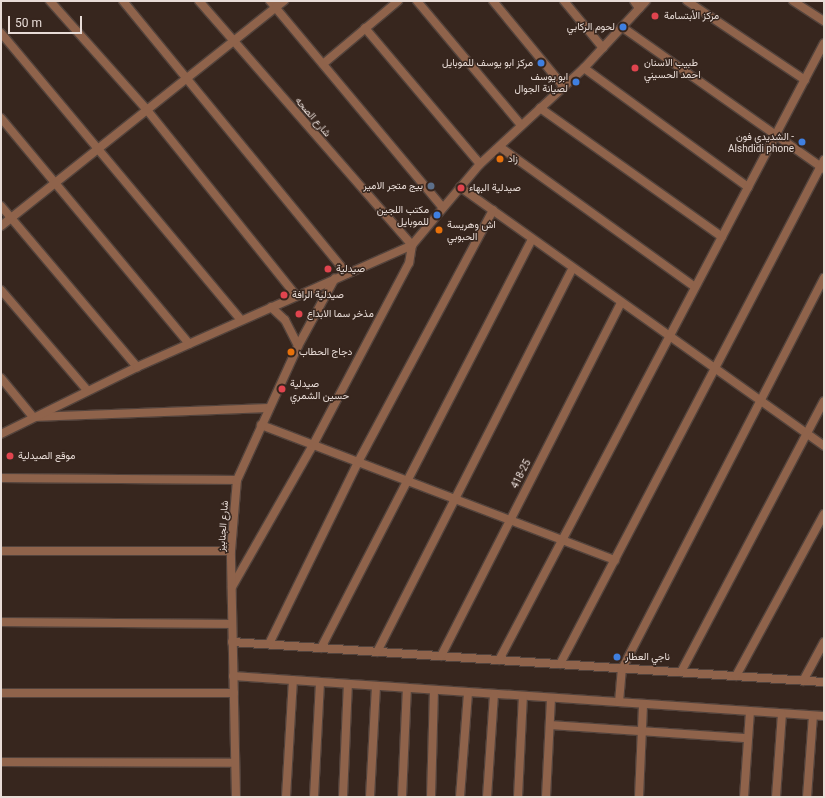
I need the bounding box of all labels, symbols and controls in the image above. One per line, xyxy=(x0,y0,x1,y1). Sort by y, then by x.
scale bar xyxy=(10,8,84,34)
marker: مركز الأبتسامة xyxy=(649,10,661,22)
place label: مركز الأبتسامة xyxy=(664,10,719,22)
text: 50 m xyxy=(15,16,42,30)
place label: لحوم الركابي xyxy=(567,21,615,33)
marker: لحوم الركابي xyxy=(618,22,628,32)
place label: طبيب الاسنان احمد الحسيني xyxy=(644,56,700,80)
place label: مركز ابو يوسف للموبايل xyxy=(442,57,533,69)
marker: مركز ابو يوسف للموبايل xyxy=(536,58,546,68)
marker: طبيب الاسنان احمد الحسيني xyxy=(629,62,641,74)
place label: ابو يوسف لصيانة الجوال xyxy=(515,70,568,94)
marker: ابو يوسف لصيانة الجوال xyxy=(571,77,581,87)
street label: شارع الصحه xyxy=(293,95,333,139)
place label: الشديدي فون - Alshdidi phone xyxy=(728,130,794,154)
marker: الشديدي فون - Alshdidi phone xyxy=(797,137,807,147)
place label: زاد xyxy=(508,153,518,165)
marker: زاد xyxy=(495,154,505,164)
place label: بيج متجر الامير xyxy=(363,180,423,192)
marker: بيج متجر الامير xyxy=(426,181,436,191)
place label: صيدلية البهاء xyxy=(469,182,521,194)
marker: صيدلية البهاء xyxy=(456,183,466,193)
place label: مكتب اللجين للموبايل xyxy=(377,203,429,226)
marker: مكتب اللجين للموبايل xyxy=(432,210,442,220)
place label: اش وهريسة الحبوبي xyxy=(447,218,496,242)
marker: اش وهريسة الحبوبي xyxy=(434,225,444,235)
place label: صيدلية xyxy=(336,263,365,275)
marker: صيدلية xyxy=(323,264,333,274)
place label: صيدلية الرافة xyxy=(292,289,344,301)
marker: صيدلية الرافة xyxy=(279,290,289,300)
place label: مذخر سما الابداع xyxy=(307,308,374,320)
marker: مذخر سما الابداع xyxy=(294,309,304,319)
place label: دجاج الحطاب xyxy=(299,346,352,358)
marker: دجاج الحطاب xyxy=(286,347,296,357)
place label: صيدلية حسين الشمري xyxy=(290,377,349,400)
marker: صيدلية حسين الشمري xyxy=(277,384,287,394)
place label: موقع الصيدلية xyxy=(18,450,75,462)
marker: موقع الصيدلية xyxy=(5,451,15,461)
street label: 418-25 xyxy=(509,458,533,490)
street label: شارع الجنابيز xyxy=(215,500,231,552)
place label: ناجي العطار xyxy=(625,651,670,663)
marker: ناجي العطار xyxy=(612,652,622,662)

